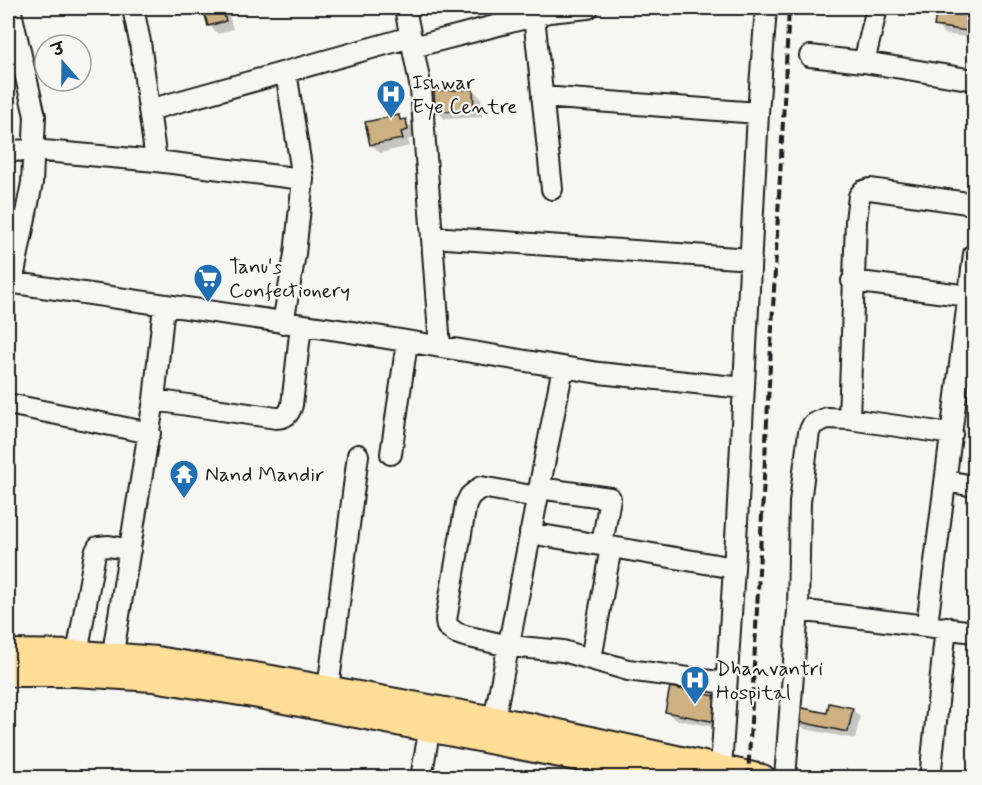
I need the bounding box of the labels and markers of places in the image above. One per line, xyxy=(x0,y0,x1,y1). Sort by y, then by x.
place label: Ishwar Eye Centre xyxy=(412,69,517,121)
hospital icon: Ishwar Eye Centre xyxy=(375,78,407,120)
place label: Tanu's Confectionery xyxy=(229,253,350,305)
supermarket icon: Tanu's Confectionery xyxy=(192,262,224,304)
temple icon: Nand Mandir xyxy=(168,458,200,500)
place label: Nand Mandir xyxy=(205,461,325,489)
place label: Dhanvantri Hospital xyxy=(716,655,823,707)
hospital icon: Dhanvantri Hospital xyxy=(679,664,711,706)

